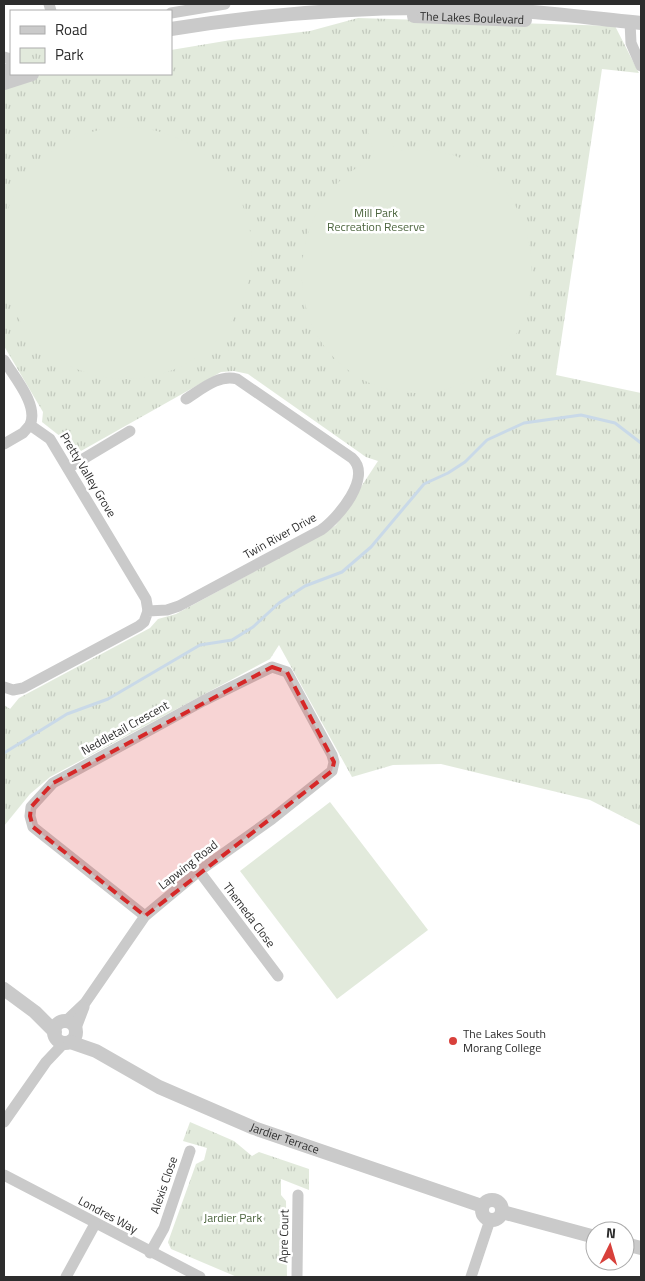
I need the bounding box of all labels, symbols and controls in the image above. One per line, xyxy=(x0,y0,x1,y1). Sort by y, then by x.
street label: The Lakes Boulevard xyxy=(420,6,524,29)
legend xyxy=(10,10,172,75)
text: Road xyxy=(55,18,87,41)
text: Park xyxy=(55,43,84,66)
park label: Mill Park Recreation Reserve xyxy=(327,203,425,236)
street label: Pretty Valley Grove xyxy=(56,429,121,521)
street label: Twin River Drive xyxy=(240,508,320,564)
street label: Neddletail Crescent xyxy=(77,695,173,760)
street label: Lapwing Road xyxy=(154,835,222,894)
street label: Themeda Close xyxy=(219,878,280,951)
place label: The Lakes South Morang College xyxy=(463,1024,546,1057)
marker: The Lakes South Morang College xyxy=(447,1035,459,1047)
street label: Jardier Terrace xyxy=(247,1117,322,1159)
street label: Alexis Close xyxy=(145,1154,182,1216)
street label: Londres Way xyxy=(75,1191,142,1238)
park label: Jardier Park xyxy=(204,1208,262,1227)
street label: Apre Court xyxy=(274,1208,293,1263)
north arrow xyxy=(585,1221,635,1271)
text: N xyxy=(605,1222,617,1243)

